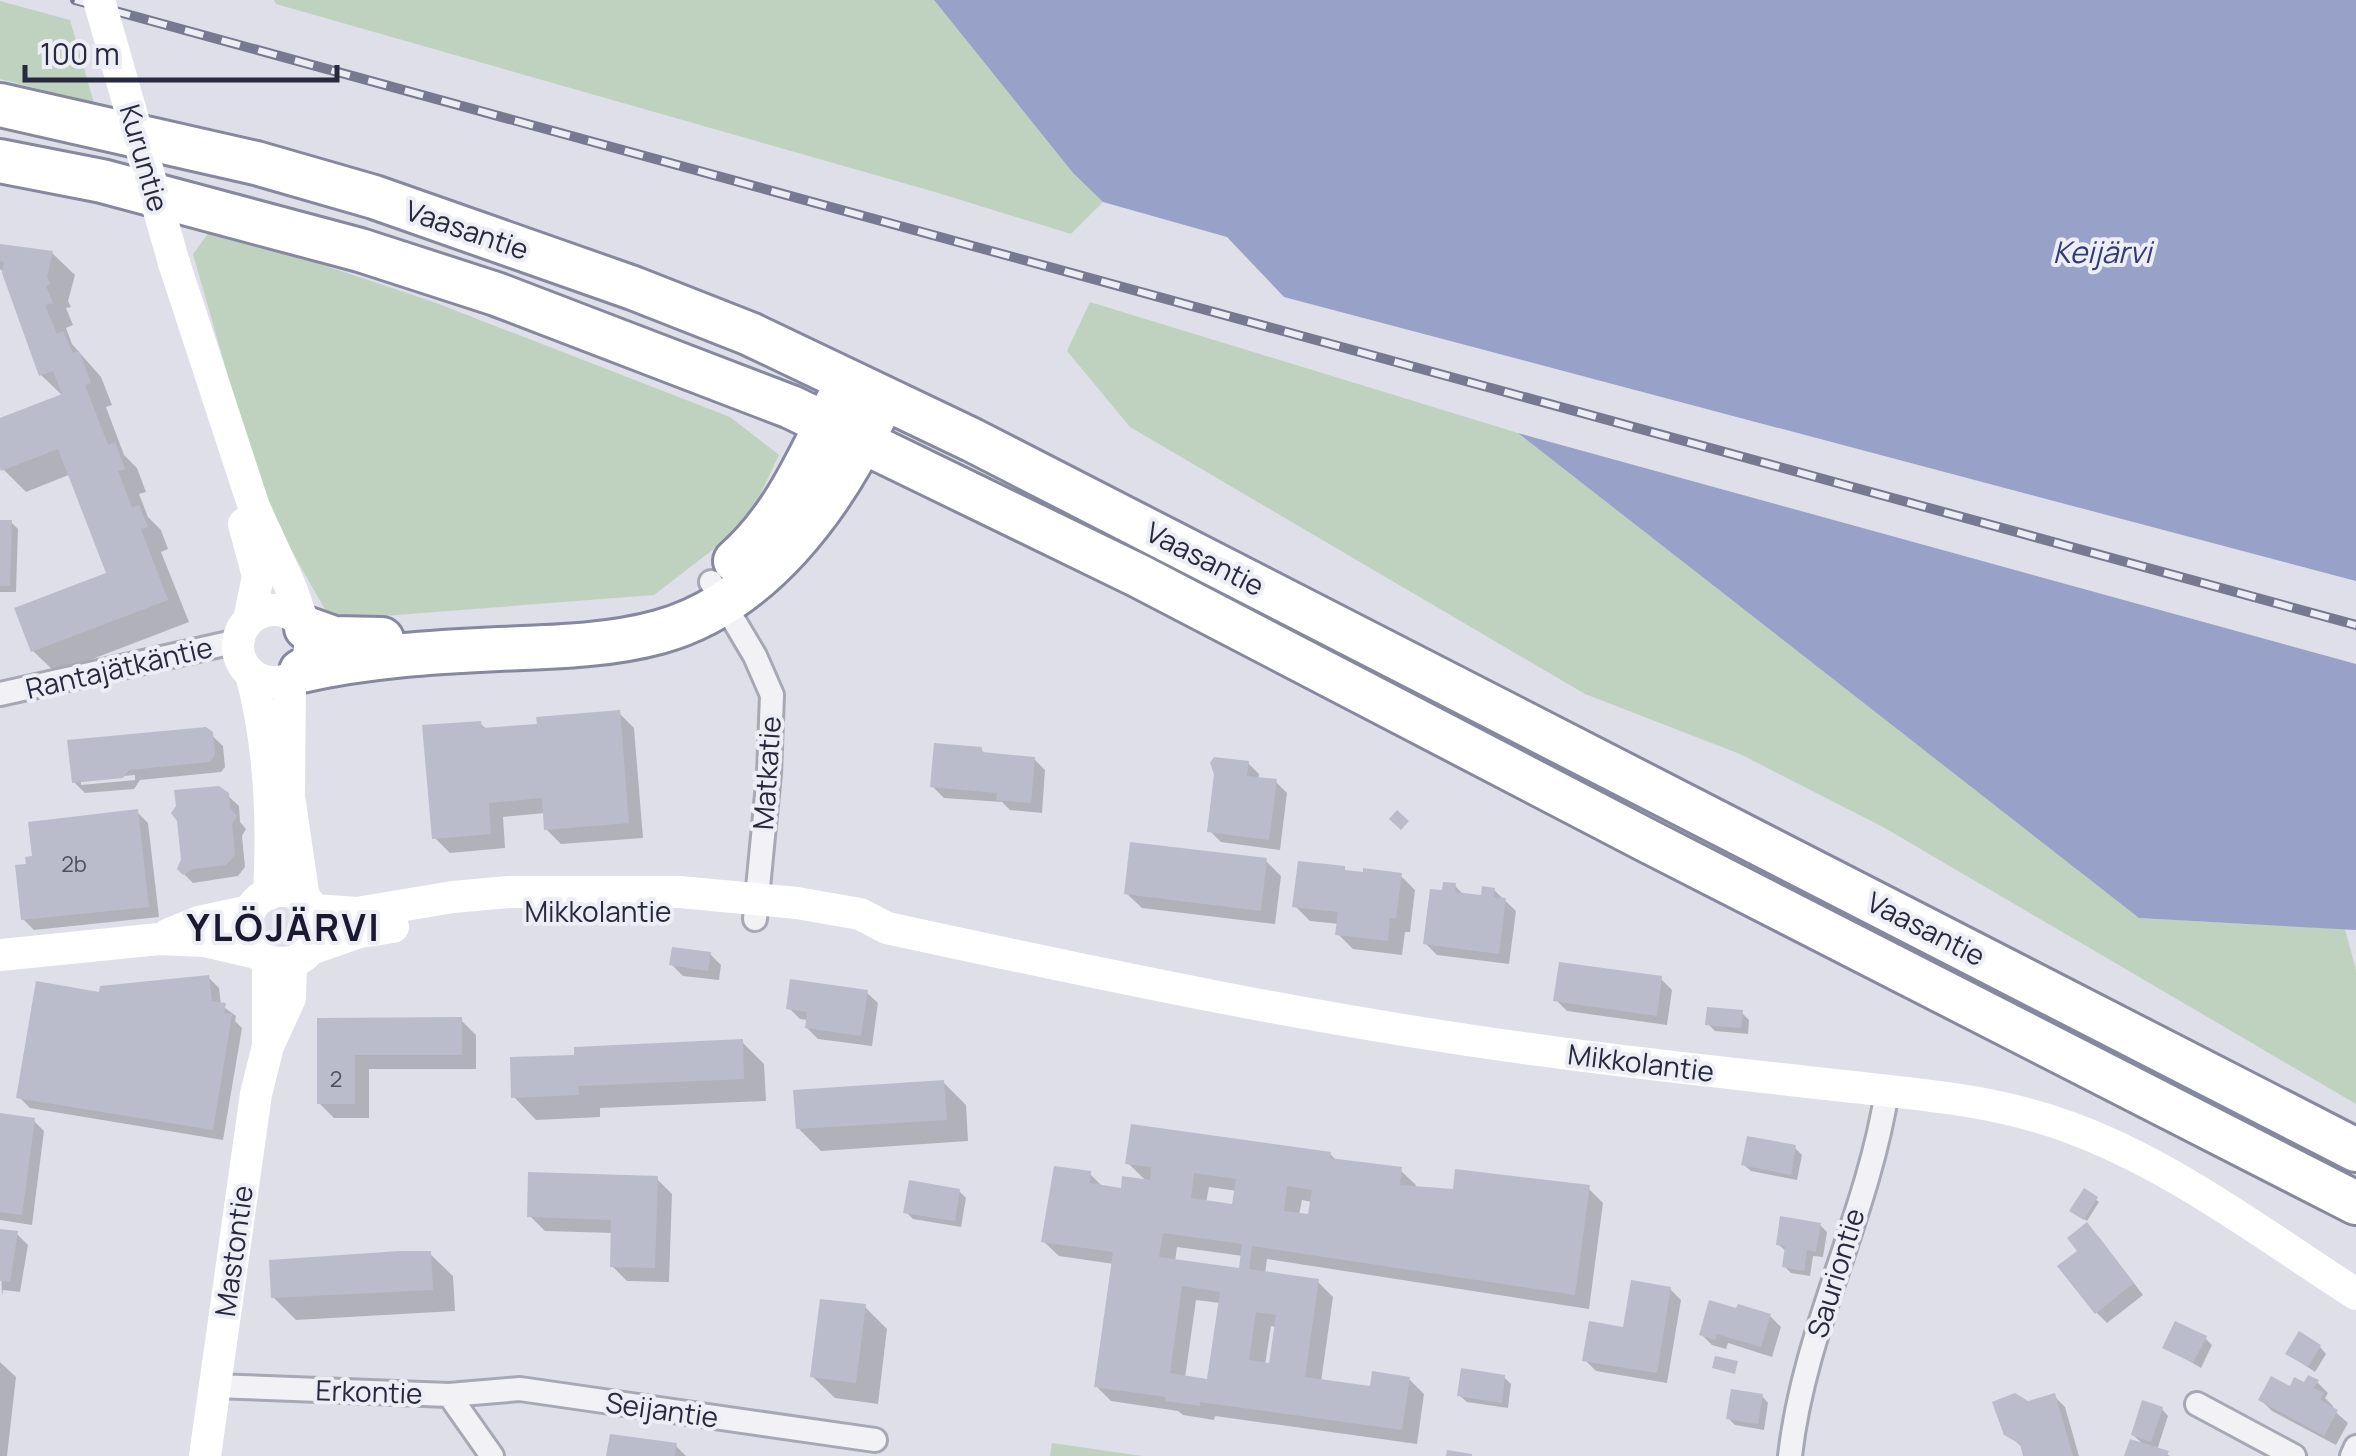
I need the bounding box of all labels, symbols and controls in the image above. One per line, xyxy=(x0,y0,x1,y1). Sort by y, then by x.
scale bar xyxy=(25,20,338,82)
text: 100 m xyxy=(40,33,120,74)
street label: Kuruntie xyxy=(112,100,178,216)
street label: Vaasantie xyxy=(401,190,534,268)
water label: Keijärvi xyxy=(2053,231,2155,272)
street label: Vaasantie xyxy=(1140,512,1271,604)
street label: Rantajätkäntie xyxy=(22,627,216,707)
street label: Matkatie xyxy=(743,715,789,831)
house number: 2b xyxy=(61,849,87,879)
street label: Vaasantie xyxy=(1861,882,1992,974)
street label: Mikkolantie xyxy=(525,892,671,930)
district label: YLÖJÄRVI xyxy=(186,900,382,952)
street label: Mikkolantie xyxy=(1566,1034,1716,1090)
house number: 2 xyxy=(330,1064,342,1094)
street label: Mastontie xyxy=(205,1183,261,1319)
street label: Sauriontie xyxy=(1797,1203,1873,1342)
street label: Erkontie xyxy=(315,1370,423,1412)
street label: Seijantie xyxy=(603,1382,721,1436)

